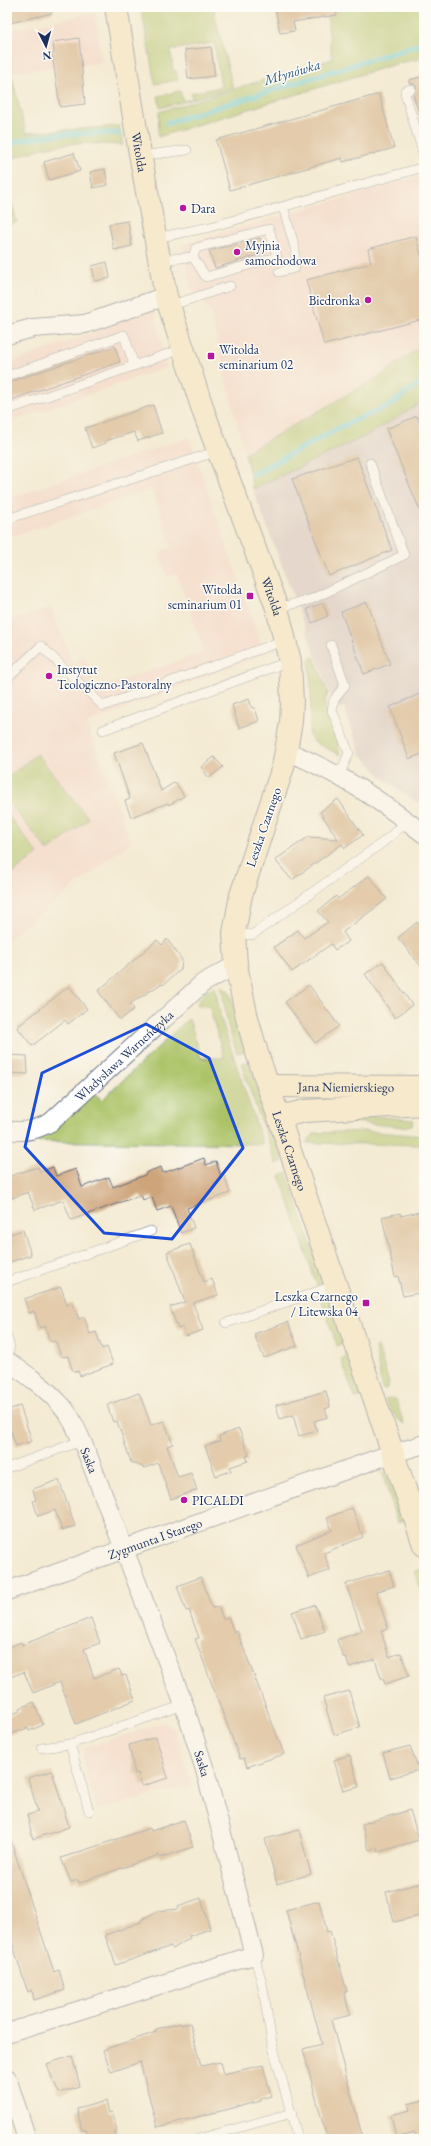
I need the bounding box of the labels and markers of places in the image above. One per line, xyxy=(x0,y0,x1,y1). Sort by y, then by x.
place label: Dara xyxy=(191,200,216,217)
marker: Dara xyxy=(178,203,188,213)
place label: Myjnia samochodowa xyxy=(245,237,317,269)
marker: Myjnia samochodowa xyxy=(232,247,242,257)
place label: Biedronka xyxy=(309,292,361,309)
marker: Biedronka xyxy=(363,295,373,305)
place label: Witolda seminarium 02 xyxy=(219,341,294,373)
marker: Witolda seminarium 02 xyxy=(206,351,216,361)
place label: Witolda seminarium 01 xyxy=(168,581,243,613)
marker: Witolda seminarium 01 xyxy=(245,591,255,601)
place label: Instytut Teologiczno-Pastoralny xyxy=(57,661,172,693)
marker: Instytut Teologiczno-Pastoralny xyxy=(44,671,54,681)
place label: Leszka Czarnego / Litewska 04 xyxy=(275,1288,359,1320)
marker: Leszka Czarnego / Litewska 04 xyxy=(361,1298,371,1308)
place label: PICALDI xyxy=(192,1492,244,1509)
marker: PICALDI xyxy=(179,1495,189,1505)

